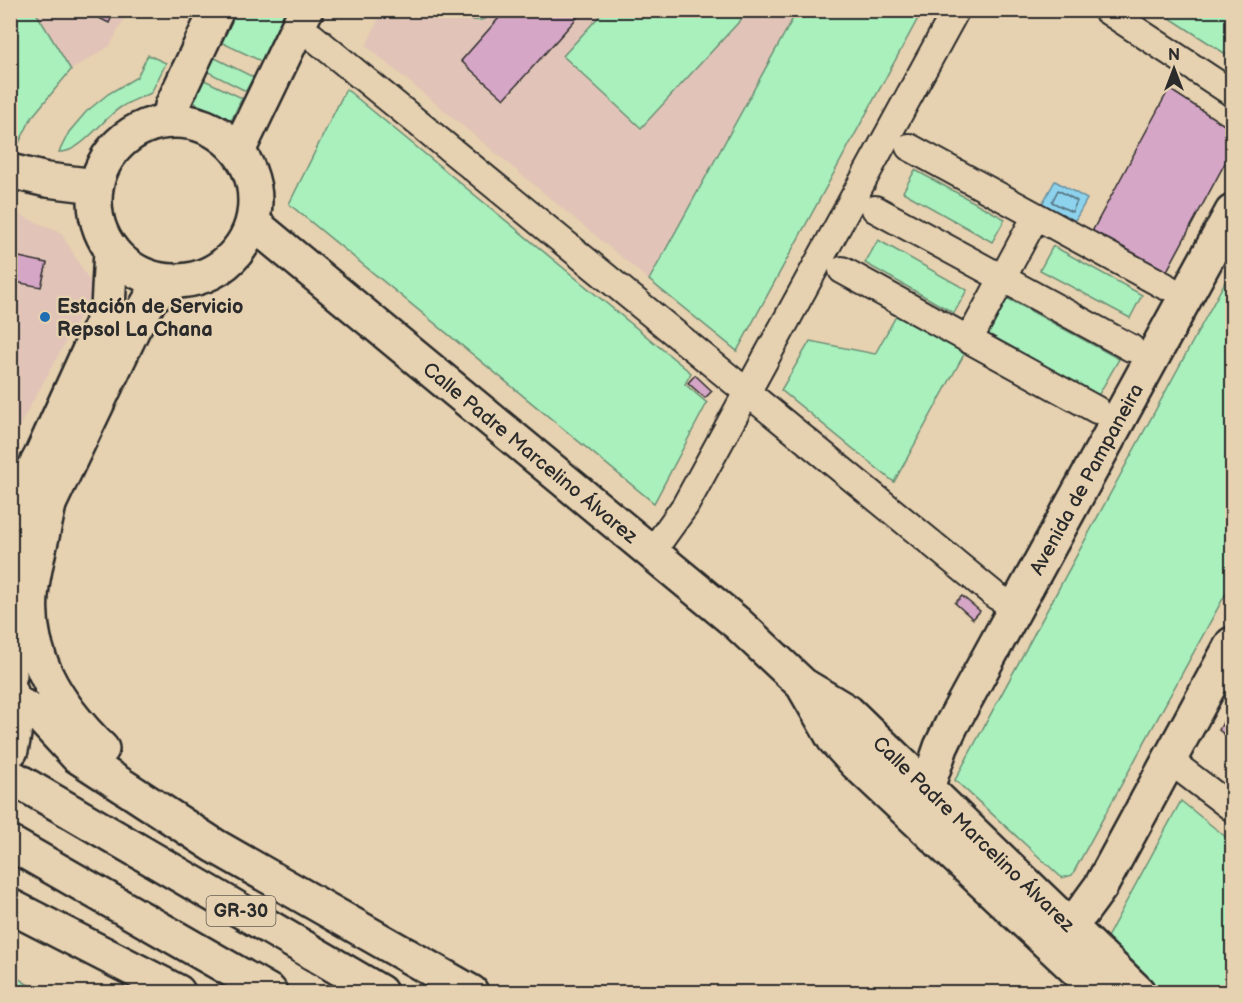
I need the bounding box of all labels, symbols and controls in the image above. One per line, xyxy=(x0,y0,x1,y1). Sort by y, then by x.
north arrow xyxy=(1144,39,1204,99)
text: N xyxy=(1168,46,1180,65)
place label: Estación de Servicio Repsol La Chana xyxy=(57,295,243,342)
marker: Estación de Servicio Repsol La Chana xyxy=(38,310,52,324)
street label: Calle Padre Marcelino Álvarez xyxy=(418,357,642,549)
street label: Avenida de Pampaneira xyxy=(1025,380,1149,579)
street label: Calle Padre Marcelino Álvarez xyxy=(867,731,1079,937)
road number: GR-30 xyxy=(206,896,276,926)

